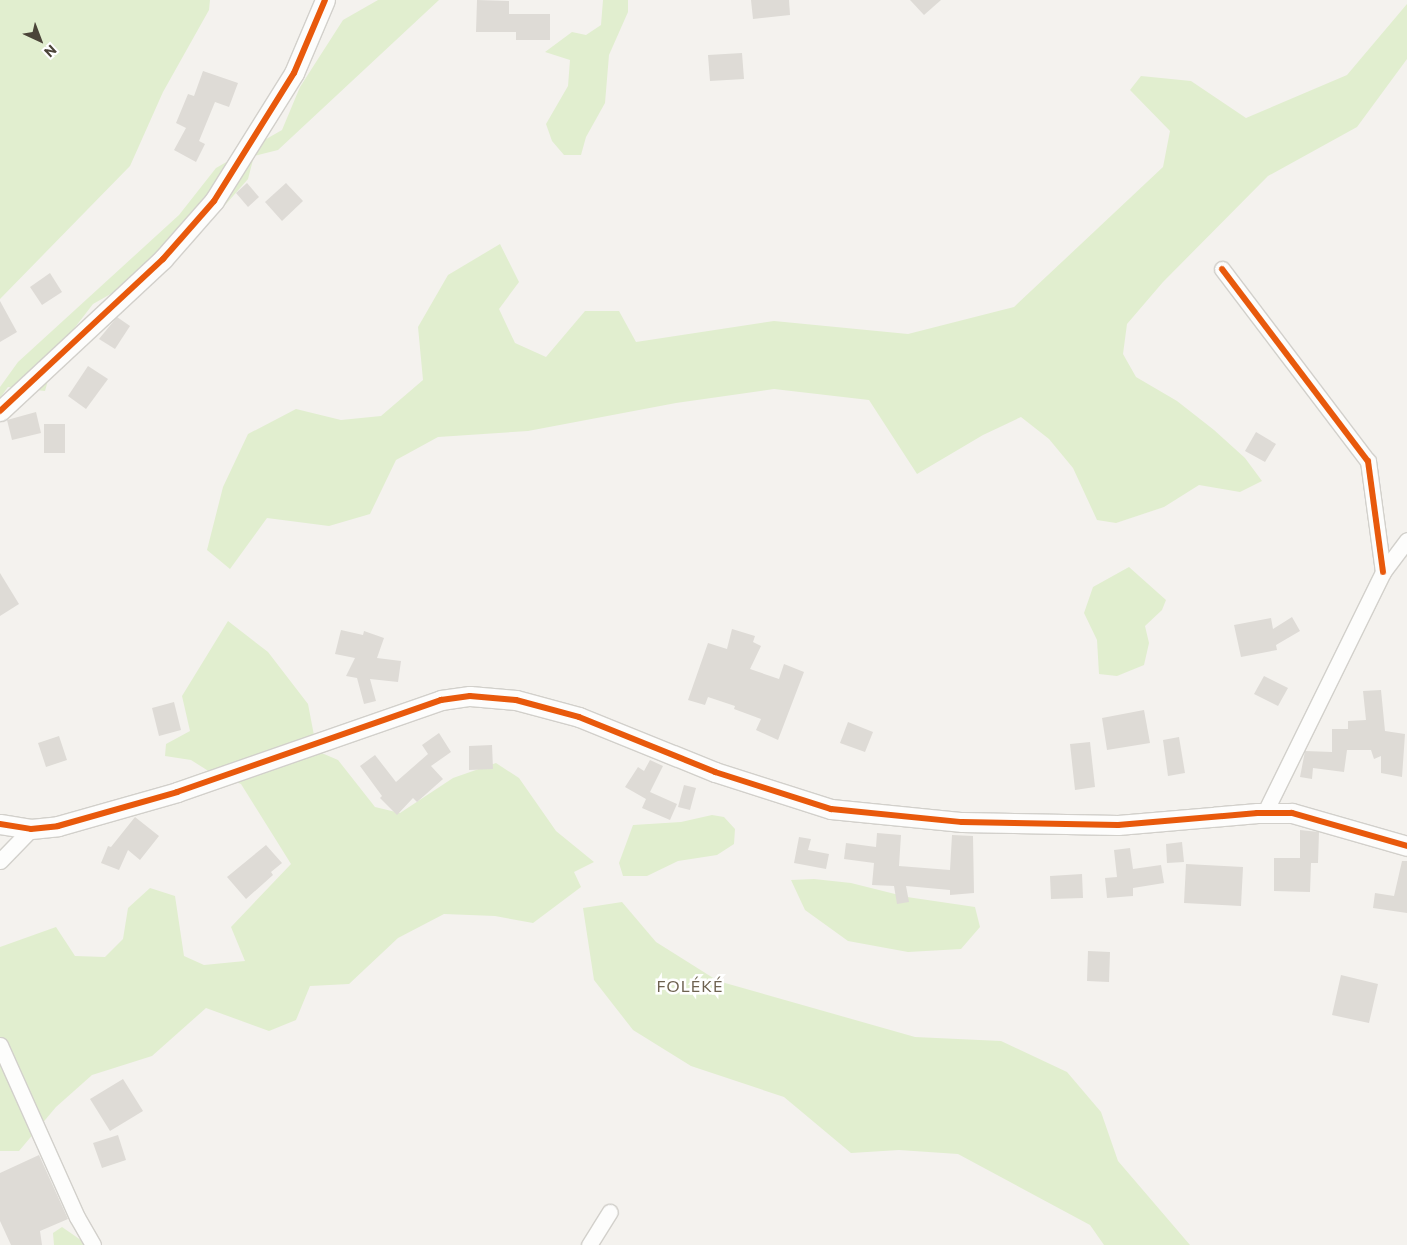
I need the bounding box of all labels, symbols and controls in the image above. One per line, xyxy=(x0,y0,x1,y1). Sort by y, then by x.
north arrow xyxy=(15,15,65,65)
text: N xyxy=(41,42,60,61)
district label: FOLÉKÉ xyxy=(656,976,724,996)

